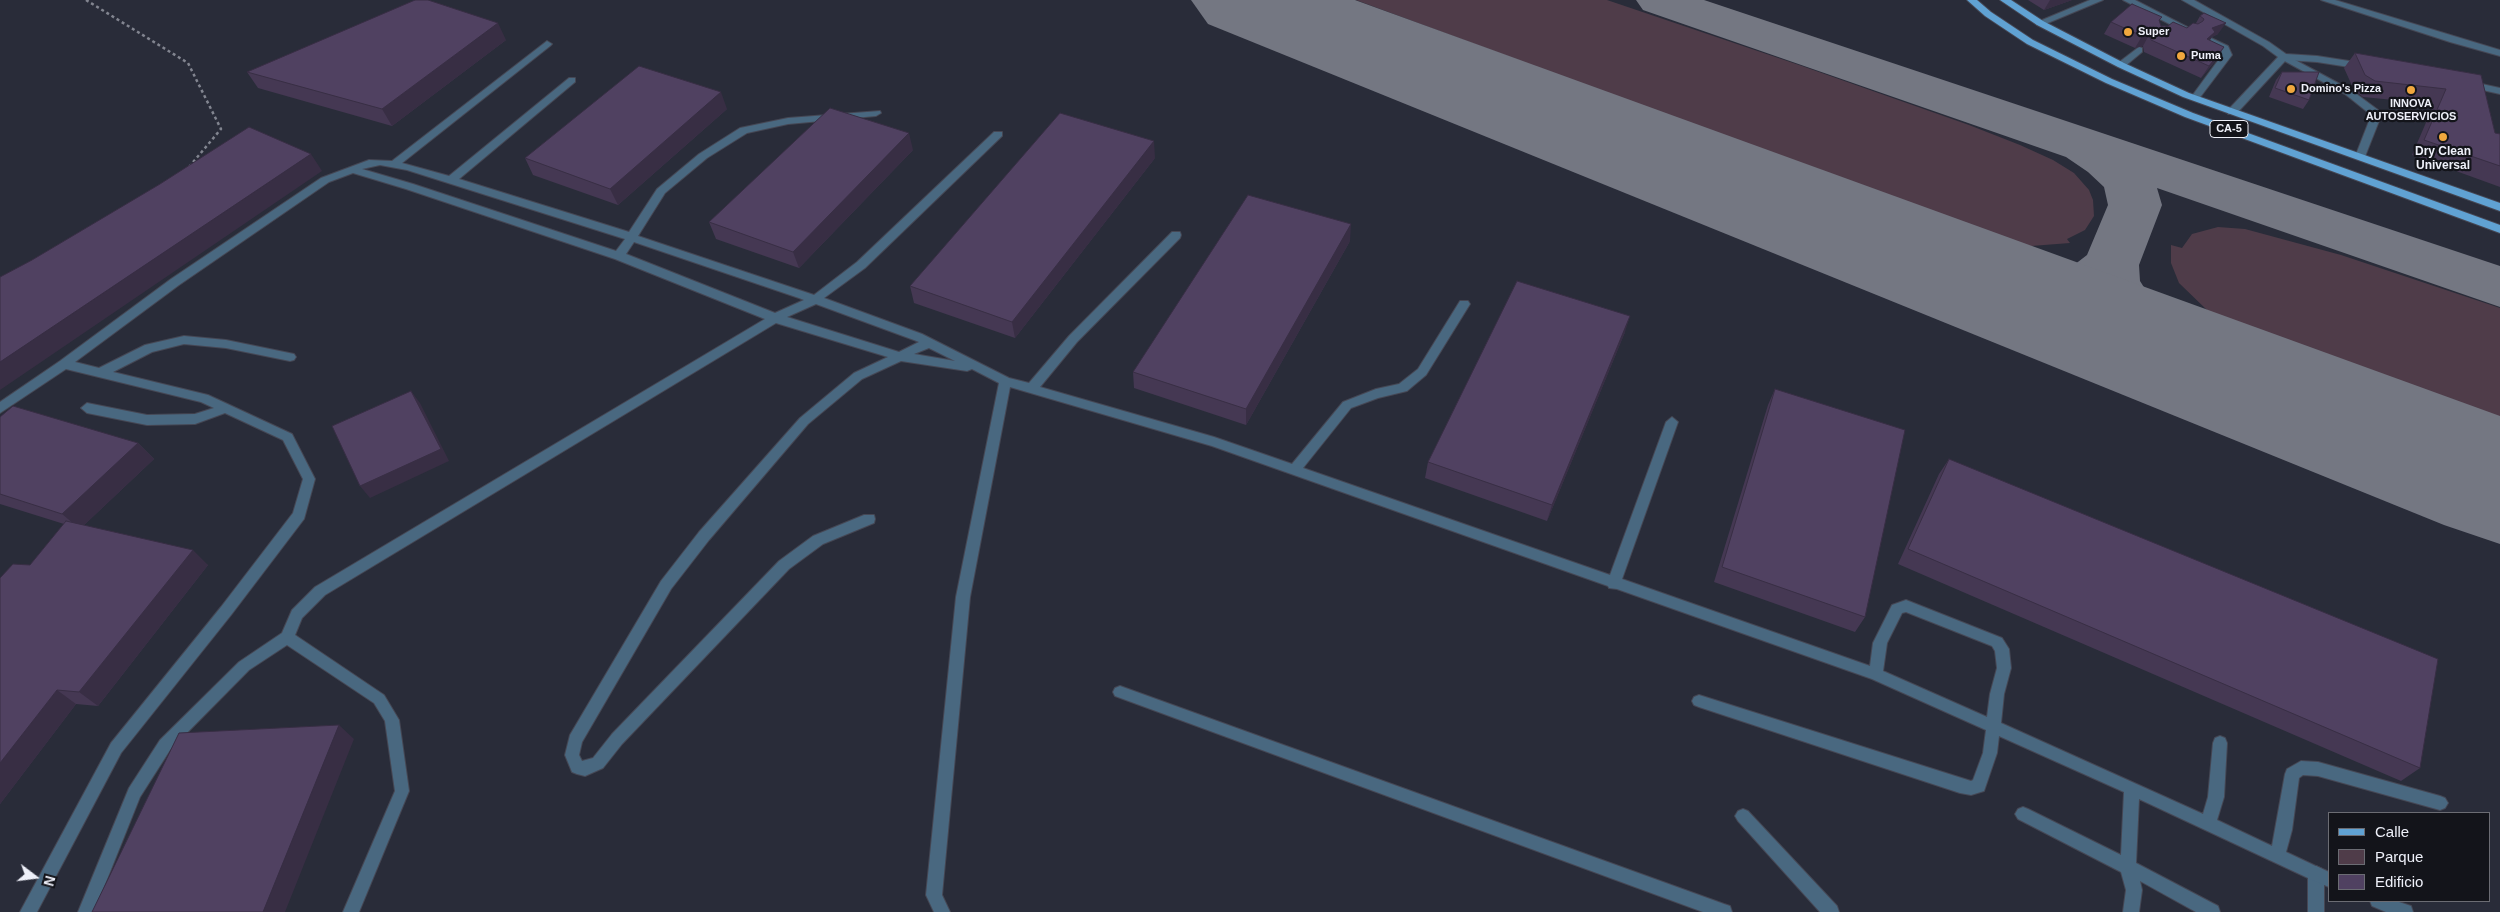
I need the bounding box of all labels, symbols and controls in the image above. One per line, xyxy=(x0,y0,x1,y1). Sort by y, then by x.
place label: Super xyxy=(2138,25,2169,39)
marker: Super xyxy=(2122,26,2134,38)
place label: Puma xyxy=(2191,49,2221,63)
marker: Puma xyxy=(2175,50,2187,62)
place label: Domino's Pizza xyxy=(2301,82,2381,96)
marker: Domino's Pizza xyxy=(2285,83,2297,95)
marker: INNOVA AUTOSERVICIOS xyxy=(2405,84,2417,96)
place label: INNOVA AUTOSERVICIOS xyxy=(2366,97,2456,123)
road number: CA-5 xyxy=(2210,120,2248,138)
marker: Dry Clean Universal xyxy=(2437,131,2449,143)
place label: Dry Clean Universal xyxy=(2415,145,2471,173)
legend xyxy=(2328,812,2490,902)
text: Calle xyxy=(2375,823,2409,840)
text: Parque xyxy=(2375,848,2423,865)
north arrow xyxy=(10,852,60,902)
text: Edificio xyxy=(2375,873,2423,890)
text: N xyxy=(40,874,59,888)

